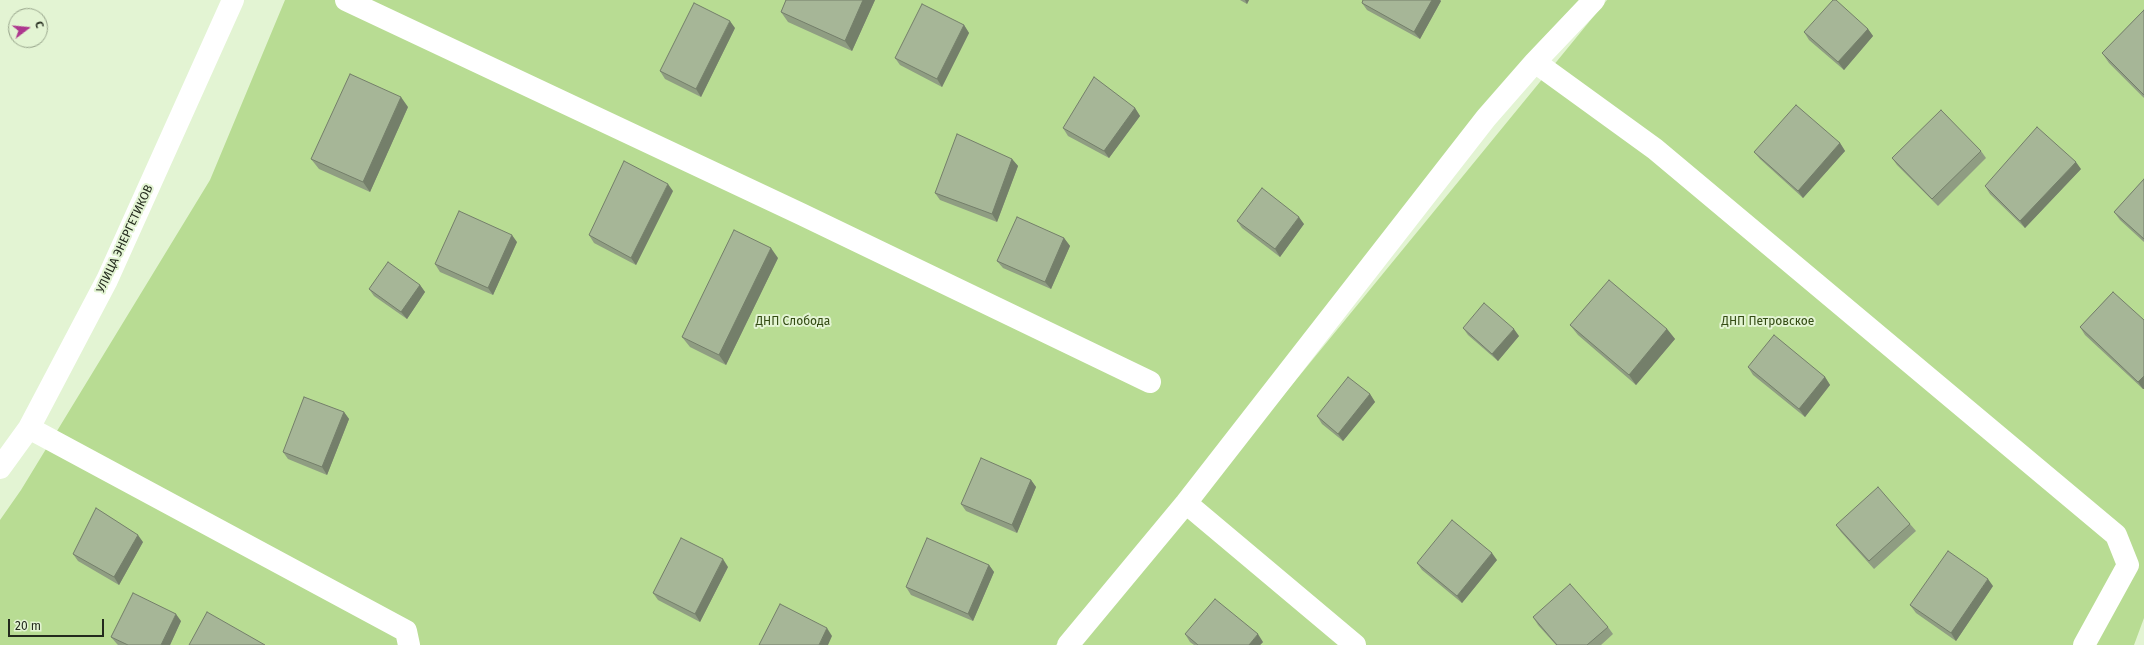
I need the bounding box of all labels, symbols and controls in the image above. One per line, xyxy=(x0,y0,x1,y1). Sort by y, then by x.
north arrow xyxy=(8,8,48,48)
text: С xyxy=(32,20,46,30)
street label: УЛИЦА ЭНЕРГЕТИКОВ xyxy=(94,183,156,295)
park label: ДНП Слобода xyxy=(756,315,830,329)
park label: ДНП Петровское xyxy=(1722,315,1814,329)
scale bar xyxy=(10,611,106,637)
text: 20 m xyxy=(15,619,41,633)

